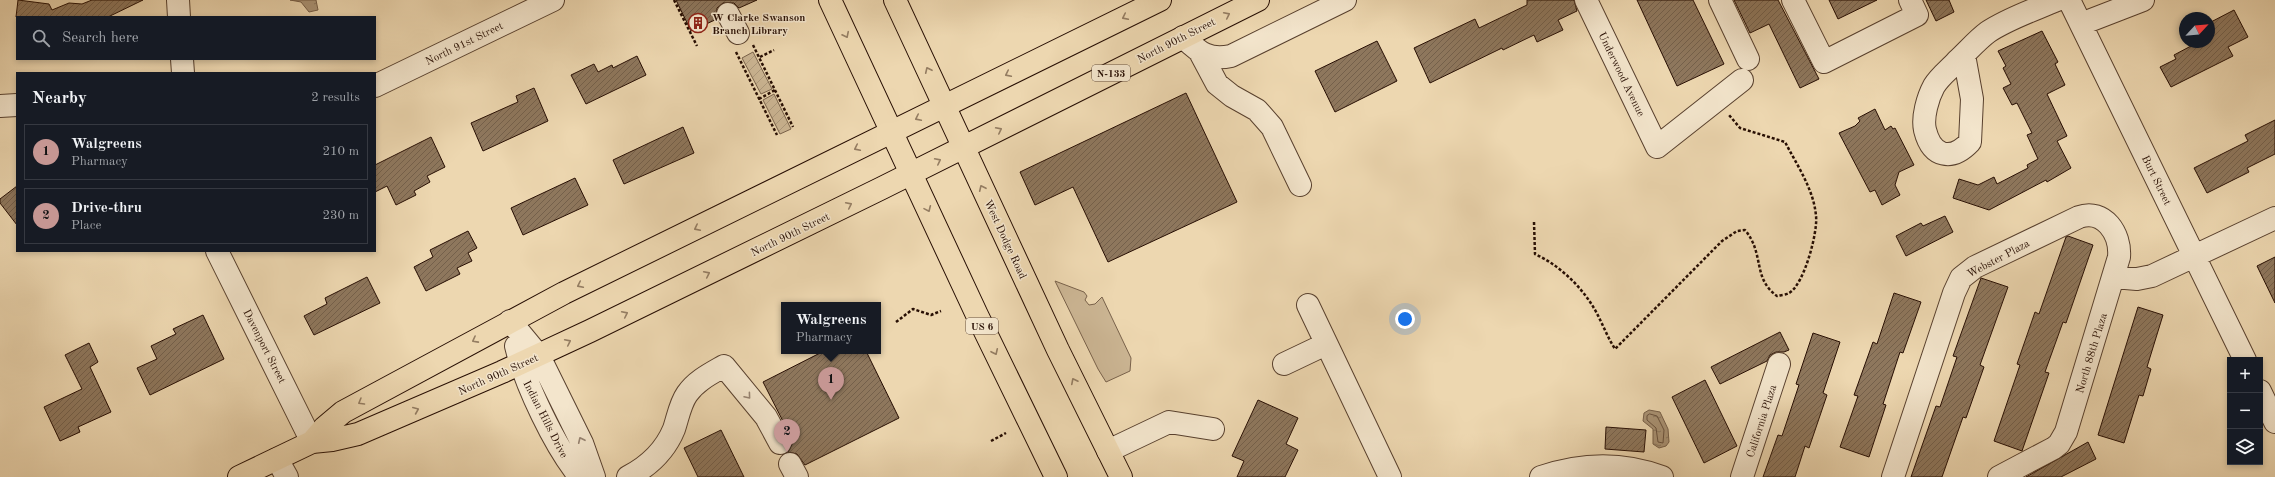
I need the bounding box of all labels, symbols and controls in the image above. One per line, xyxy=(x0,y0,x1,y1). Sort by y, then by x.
building icon: W Clarke Swanson Branch Library xyxy=(687,12,709,34)
one-way arrow xyxy=(1121,12,1129,20)
one-way arrow xyxy=(1223,12,1231,20)
north arrow xyxy=(2179,12,2215,48)
place label: W Clarke Swanson Branch Library xyxy=(712,13,805,37)
search box xyxy=(16,16,376,60)
street label: North 90th Street xyxy=(1136,17,1218,66)
street label: North 91st Street xyxy=(424,21,505,68)
icon: search xyxy=(30,27,52,49)
text: Search here xyxy=(62,31,139,46)
one-way arrow xyxy=(841,31,849,39)
street label: Underwood Avenue xyxy=(1595,31,1646,119)
road number: N-133 xyxy=(1092,65,1130,81)
one-way arrow xyxy=(925,66,933,74)
one-way arrow xyxy=(1005,69,1012,77)
text: Nearby xyxy=(32,90,87,107)
text: 2 results xyxy=(311,91,360,104)
one-way arrow xyxy=(915,113,922,121)
one-way arrow xyxy=(994,127,1002,135)
text: Walgreens xyxy=(71,137,142,152)
one-way arrow xyxy=(854,143,861,151)
text: 1 xyxy=(42,145,50,158)
text: 210 m xyxy=(322,145,359,158)
street label: Burt Street xyxy=(2139,154,2173,207)
text: Pharmacy xyxy=(71,155,128,168)
one-way arrow xyxy=(934,158,941,165)
one-way arrow xyxy=(979,184,987,192)
street label: West Dodge Road xyxy=(982,198,1028,281)
text: Drive-thru xyxy=(71,201,142,216)
one-way arrow xyxy=(844,202,852,210)
one-way arrow xyxy=(923,206,931,213)
text: 2 xyxy=(42,209,50,222)
text: 230 m xyxy=(322,209,359,222)
street label: North 90th Street xyxy=(750,211,832,259)
text: Place xyxy=(71,219,101,232)
one-way arrow xyxy=(693,223,701,231)
street label: Webster Plaza xyxy=(1966,238,2032,280)
one-way arrow xyxy=(702,271,710,279)
one-way arrow xyxy=(577,280,584,288)
popup xyxy=(781,302,881,354)
street label: Davenport Street xyxy=(240,308,287,386)
your location xyxy=(1395,309,1415,329)
one-way arrow xyxy=(620,311,628,319)
street label: North 88th Plaza xyxy=(2075,312,2110,395)
text: Walgreens xyxy=(796,313,866,328)
road number: US 6 xyxy=(966,318,998,334)
text: Pharmacy xyxy=(796,331,853,344)
one-way arrow xyxy=(472,335,479,342)
one-way arrow xyxy=(563,339,571,347)
one-way arrow xyxy=(990,348,998,356)
street label: North 90th Street xyxy=(457,353,540,398)
map controls xyxy=(2227,357,2263,465)
button: + xyxy=(2227,357,2263,393)
pin: 1 xyxy=(818,367,844,400)
one-way arrow xyxy=(1071,378,1079,385)
street label: Indian Hills Drive xyxy=(520,379,569,460)
street label: California Plaza xyxy=(1745,383,1780,459)
one-way arrow xyxy=(744,392,751,399)
button: − xyxy=(2227,393,2263,429)
one-way arrow xyxy=(358,398,365,405)
one-way arrow xyxy=(411,407,419,415)
pin: 2 xyxy=(774,419,800,452)
button: layers xyxy=(2227,429,2263,465)
one-way arrow xyxy=(578,437,586,445)

